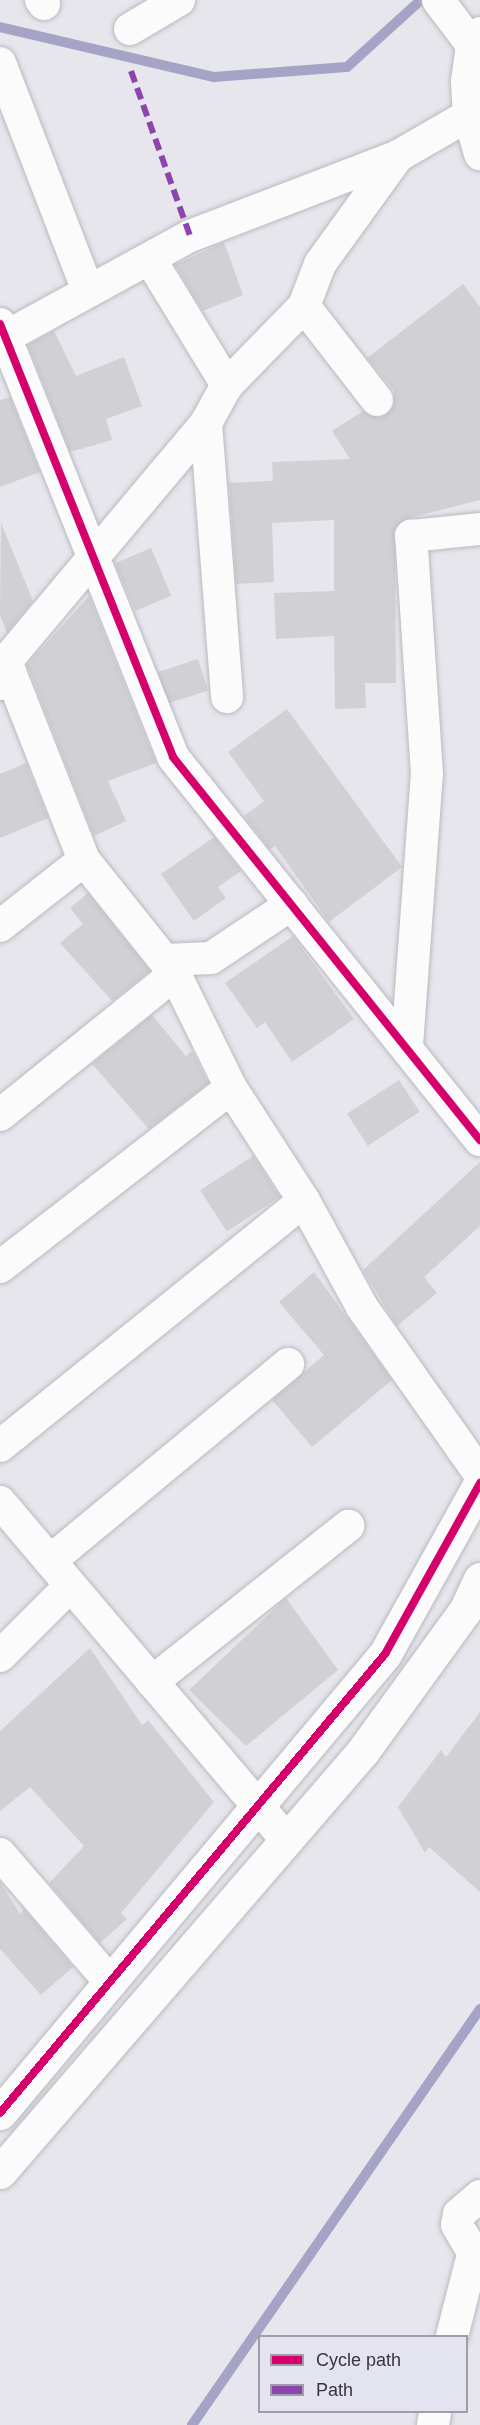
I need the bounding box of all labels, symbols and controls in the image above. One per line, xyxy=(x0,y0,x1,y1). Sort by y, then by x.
legend xyxy=(258,2335,468,2413)
text: Cycle path xyxy=(316,2350,401,2370)
text: Path xyxy=(316,2380,353,2400)

